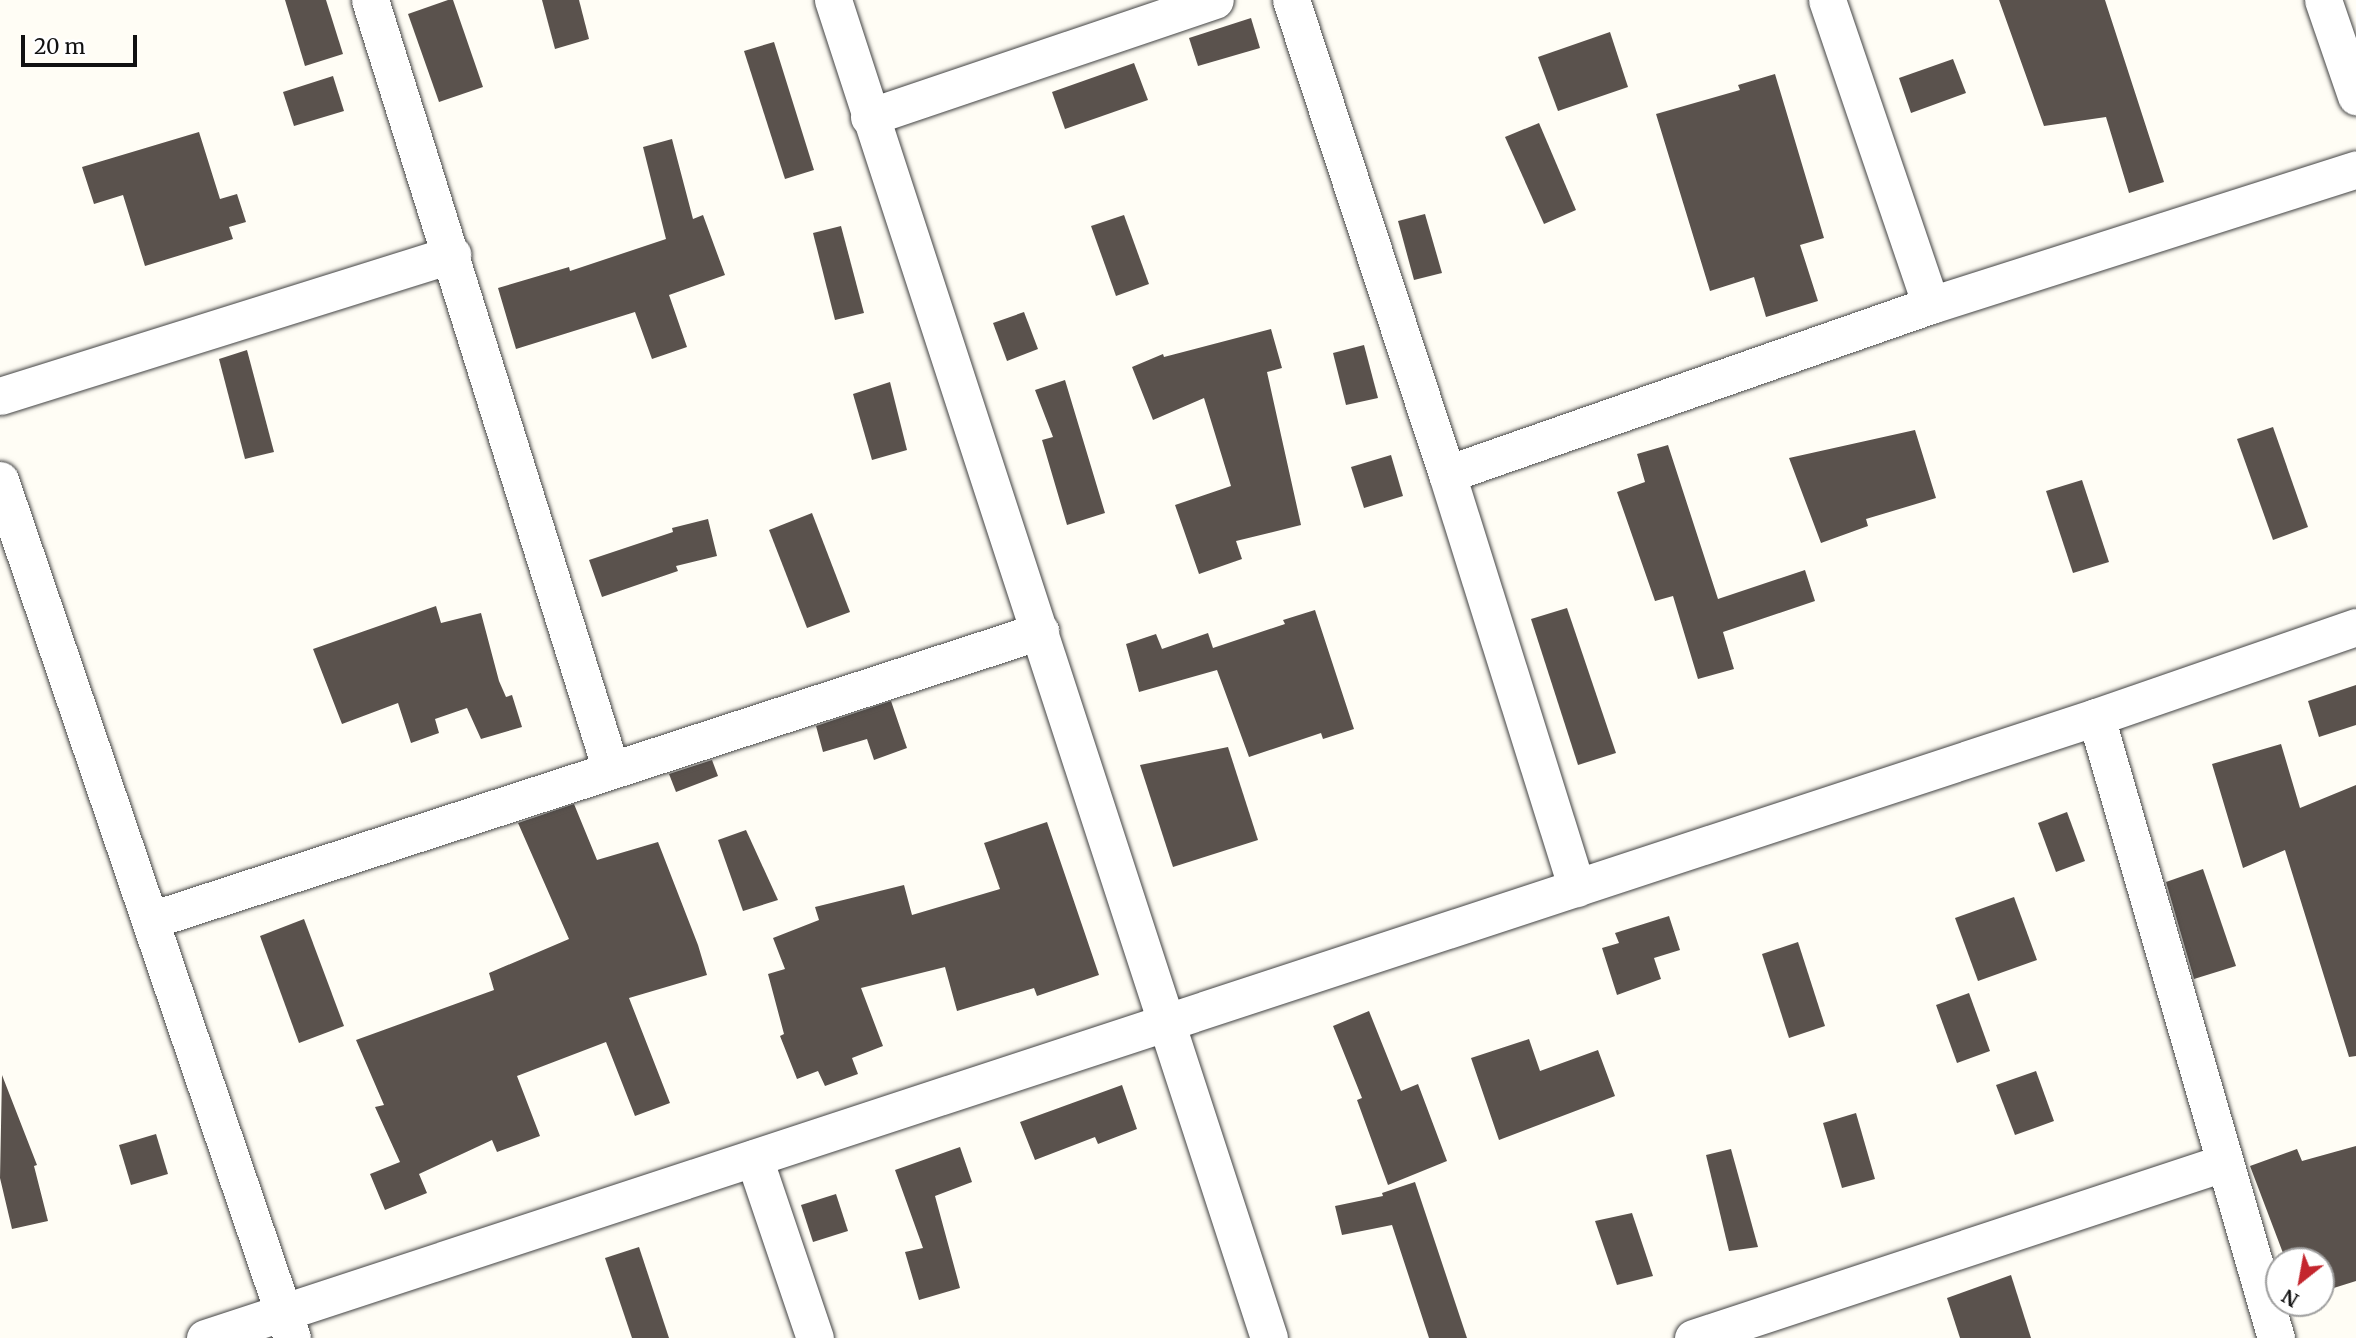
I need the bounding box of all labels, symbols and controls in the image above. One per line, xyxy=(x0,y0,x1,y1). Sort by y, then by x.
scale bar xyxy=(24,21,140,65)
text: 20 m xyxy=(34,33,85,60)
north arrow xyxy=(2265,1247,2335,1317)
text: N xyxy=(2278,1284,2303,1312)

